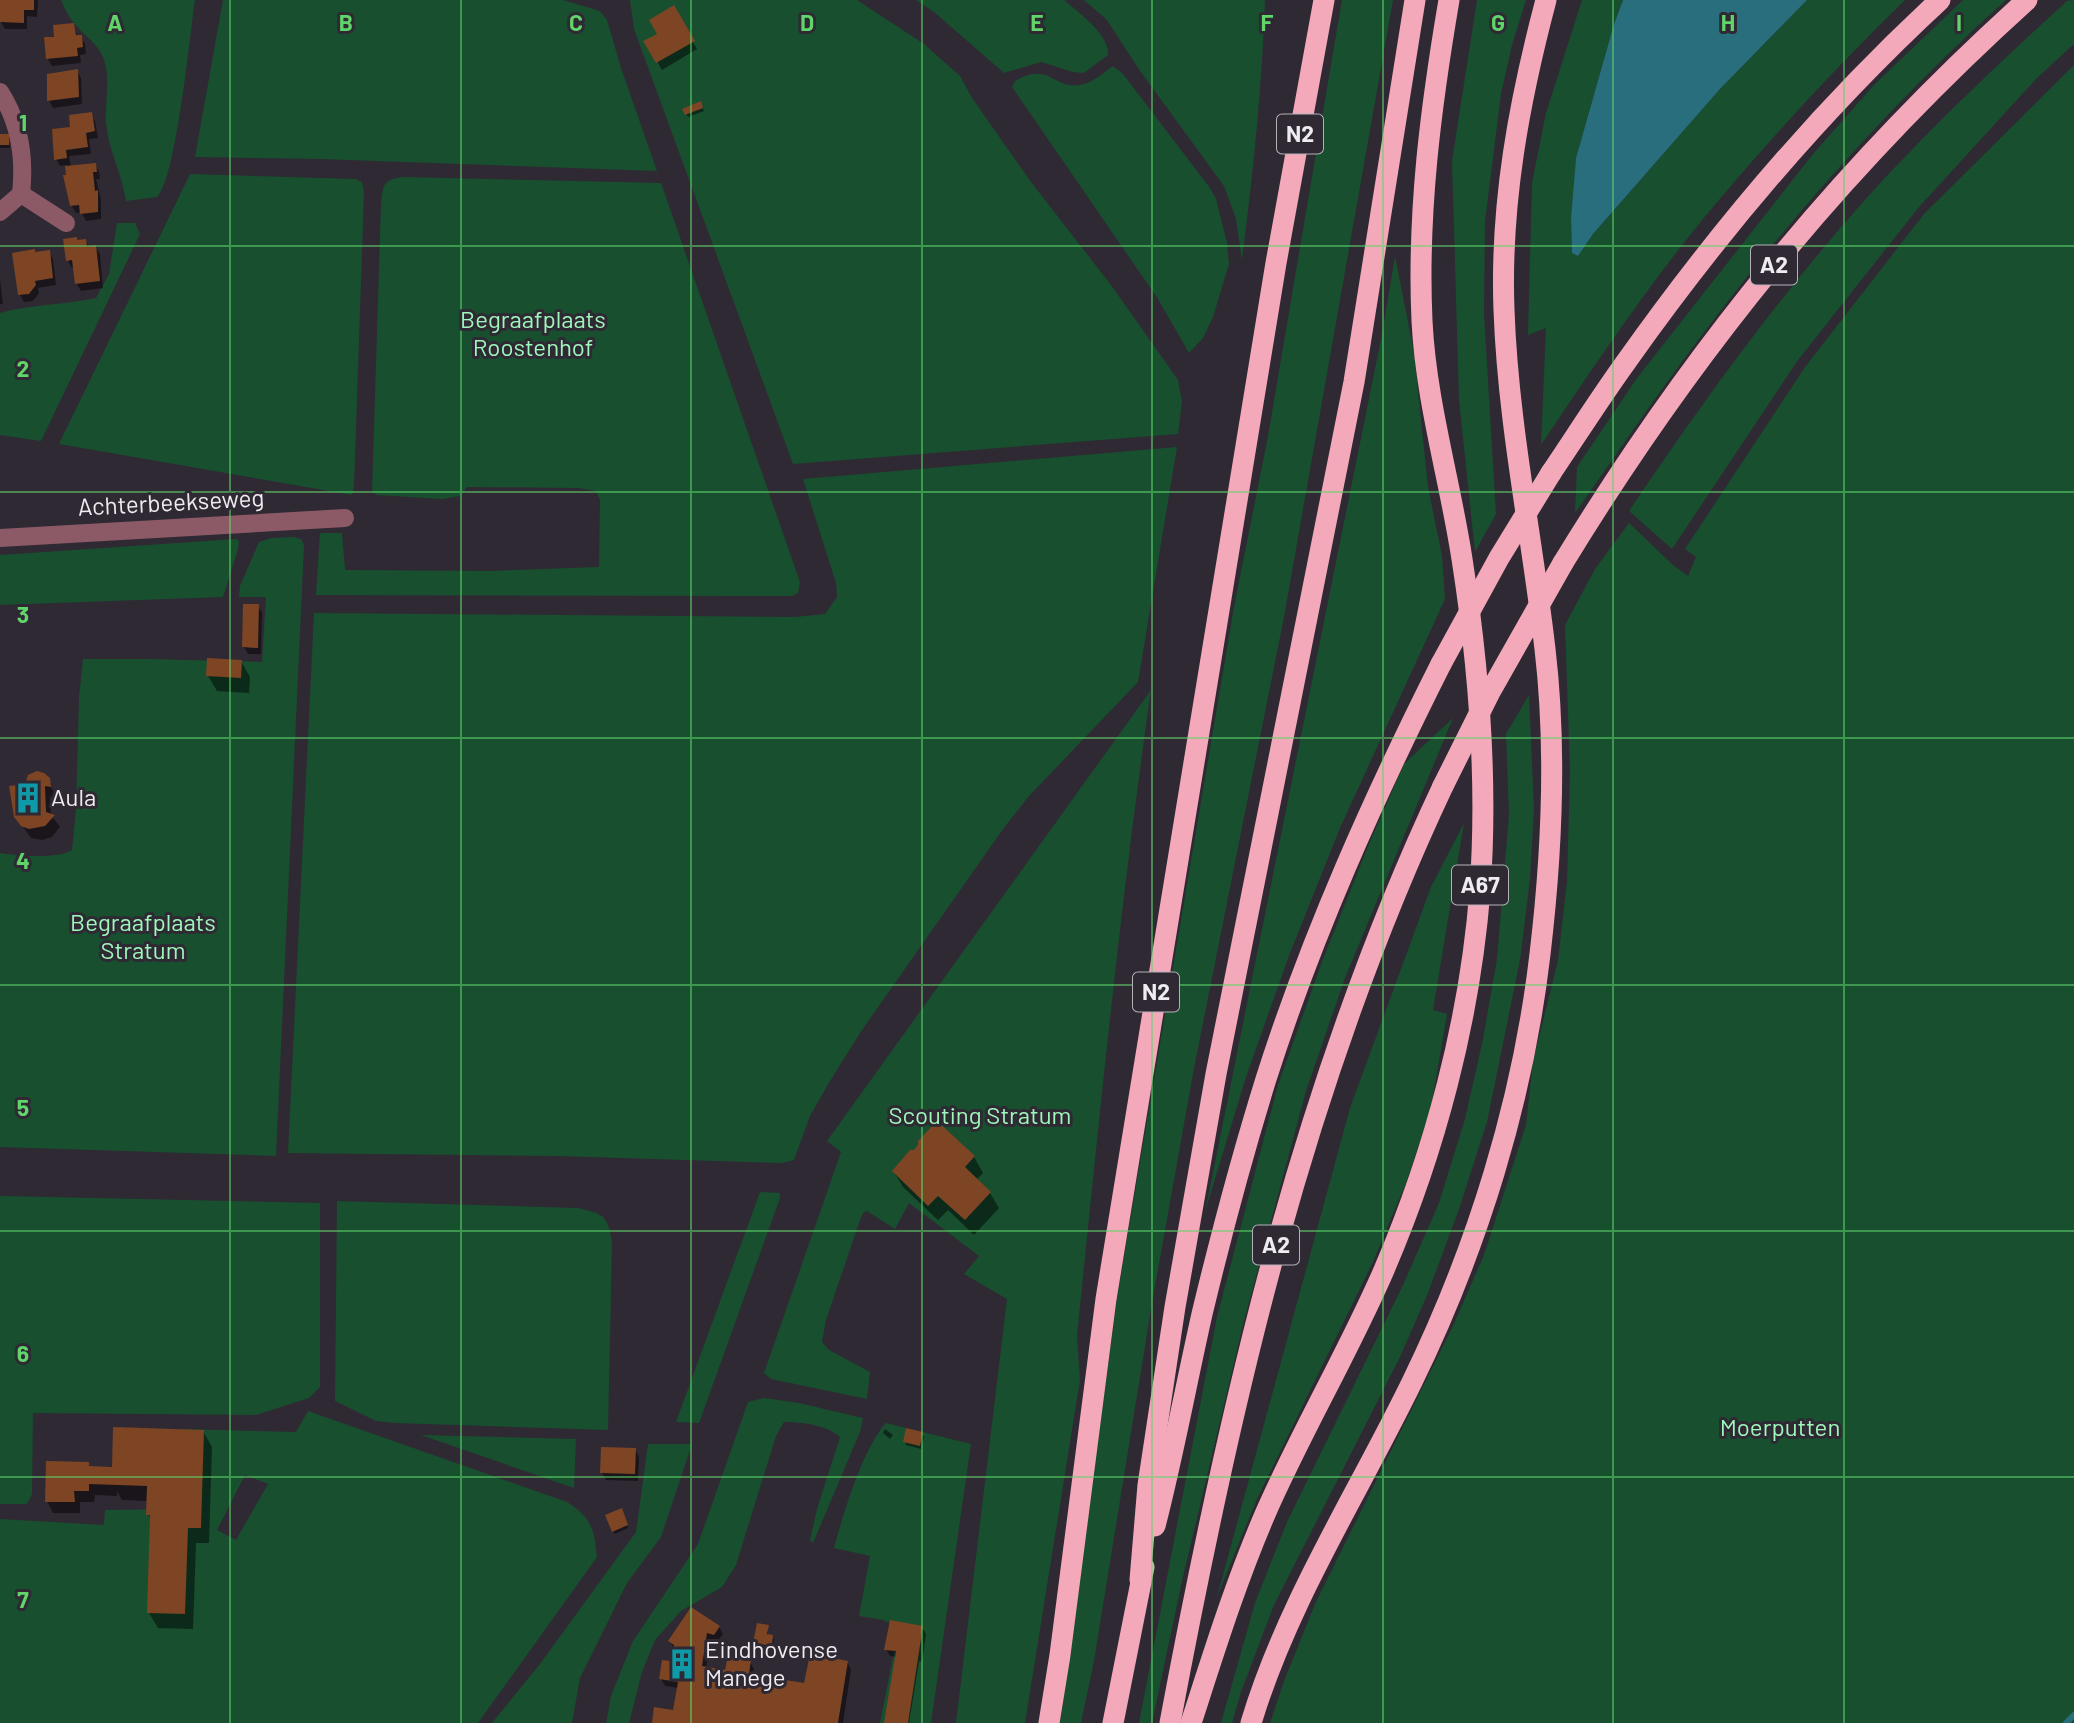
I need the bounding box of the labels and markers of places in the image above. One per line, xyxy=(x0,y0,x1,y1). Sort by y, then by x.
building icon: Aula xyxy=(11,781,45,815)
place label: Aula xyxy=(51,782,96,811)
place label: Eindhovense Manege xyxy=(705,1634,838,1691)
building icon: Eindhovense Manege xyxy=(665,1647,699,1681)

